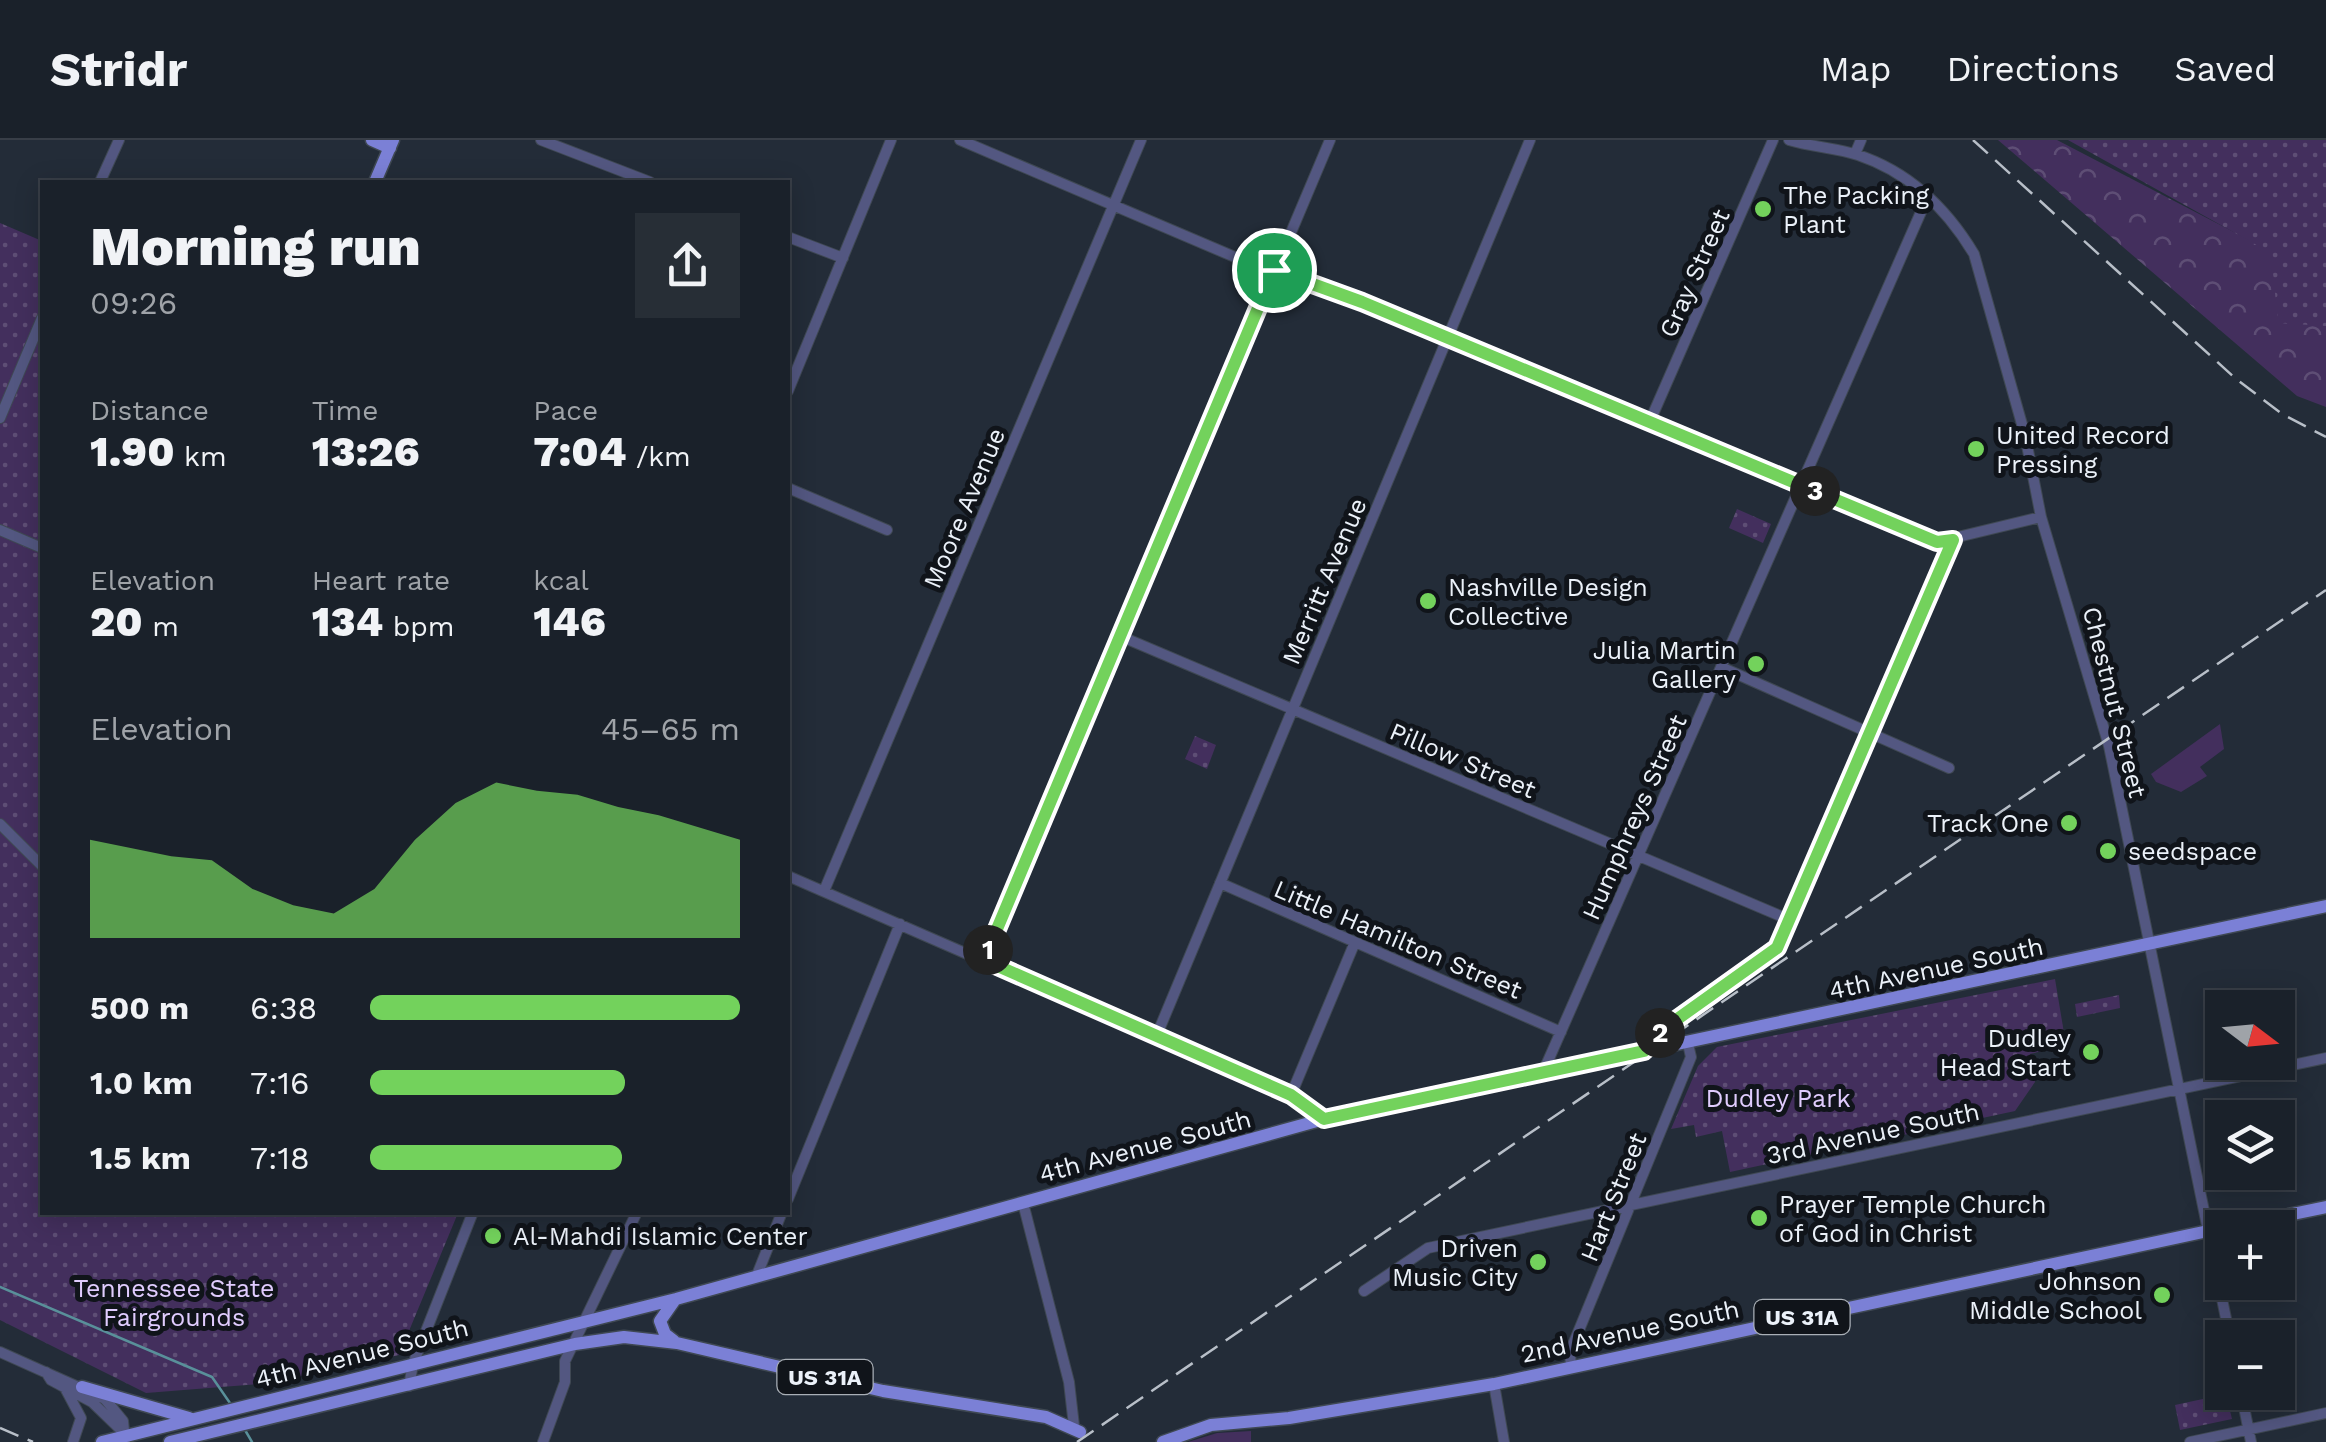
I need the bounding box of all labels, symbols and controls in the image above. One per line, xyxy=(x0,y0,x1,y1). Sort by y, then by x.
text: Stridr xyxy=(50,41,187,98)
text: Map xyxy=(1820,48,1891,90)
text: Directions xyxy=(1946,48,2119,90)
text: Saved xyxy=(2174,48,2276,90)
place label: The Packing Plant xyxy=(1783,181,1930,239)
marker: The Packing Plant xyxy=(1752,198,1774,220)
street label: Gray Street xyxy=(1653,204,1736,342)
button: share xyxy=(635,213,740,318)
text: Morning run xyxy=(90,214,421,278)
pin xyxy=(1232,228,1317,313)
icon: arrive xyxy=(1247,243,1302,298)
text: 09:26 xyxy=(90,284,177,322)
text: Distance xyxy=(90,394,209,427)
text: Time xyxy=(312,394,378,427)
text: Pace xyxy=(533,394,598,427)
place label: United Record Pressing xyxy=(1996,421,2170,479)
street label: Moore Avenue xyxy=(918,424,1011,593)
text: 1.90 xyxy=(90,427,175,476)
text: 13:26 xyxy=(312,427,419,476)
text: 7:04 xyxy=(533,427,626,476)
marker: United Record Pressing xyxy=(1965,438,1987,460)
text: km xyxy=(175,440,227,473)
text: /km xyxy=(626,440,691,473)
pin: 3 xyxy=(1790,466,1840,516)
text: 3 xyxy=(1807,474,1823,507)
street label: Merritt Avenue xyxy=(1276,494,1373,669)
text: Elevation xyxy=(90,564,215,597)
text: Heart rate xyxy=(312,564,450,597)
text: kcal xyxy=(533,564,589,597)
place label: Nashville Design Collective xyxy=(1448,573,1648,631)
marker: Nashville Design Collective xyxy=(1417,590,1439,612)
text: 20 xyxy=(90,597,143,646)
text: 134 xyxy=(312,597,383,646)
text: 146 xyxy=(533,597,606,646)
street label: Chestnut Street xyxy=(2077,604,2152,801)
text: m xyxy=(143,610,179,643)
text: bpm xyxy=(383,610,455,643)
place label: Julia Martin Gallery xyxy=(1593,636,1736,694)
marker: Julia Martin Gallery xyxy=(1745,653,1767,675)
text: Elevation xyxy=(90,710,233,748)
text: 45–65 m xyxy=(601,710,740,748)
street label: Humphreys Street xyxy=(1576,710,1693,924)
street label: Pillow Street xyxy=(1385,717,1541,804)
place label: Track One xyxy=(1927,809,2049,838)
marker: Track One xyxy=(2058,812,2080,834)
place label: seedspace xyxy=(2128,837,2257,866)
marker: seedspace xyxy=(2097,840,2119,862)
street label: Little Hamilton Street xyxy=(1270,874,1526,1005)
pin: 1 xyxy=(963,925,1013,975)
street label: 4th Avenue South xyxy=(1826,932,2046,1005)
text: 1 xyxy=(982,933,994,966)
text: 500 m xyxy=(90,989,189,1027)
text: 6:38 xyxy=(250,989,317,1027)
north arrow xyxy=(2205,990,2295,1080)
map controls xyxy=(2205,990,2295,1410)
pin: 2 xyxy=(1635,1008,1685,1058)
text: 2 xyxy=(1652,1016,1668,1049)
place label: Dudley Head Start xyxy=(1939,1024,2072,1082)
marker: Dudley Head Start xyxy=(2080,1041,2102,1063)
text: 1.0 km xyxy=(90,1064,193,1102)
text: 7:16 xyxy=(250,1064,309,1102)
park label: Dudley Park xyxy=(1705,1084,1851,1113)
street label: 3rd Avenue South xyxy=(1764,1097,1982,1170)
button: layers xyxy=(2205,1100,2295,1190)
street label: 4th Avenue South xyxy=(1036,1104,1254,1189)
street label: Hart Street xyxy=(1575,1128,1653,1266)
text: 1.5 km xyxy=(90,1139,191,1177)
text: 7:18 xyxy=(250,1139,310,1177)
place label: Prayer Temple Church of God in Christ xyxy=(1779,1190,2047,1248)
marker: Prayer Temple Church of God in Christ xyxy=(1748,1207,1770,1229)
button: + xyxy=(2205,1210,2295,1300)
place label: Al-Mahdi Islamic Center xyxy=(513,1222,808,1251)
marker: Al-Mahdi Islamic Center xyxy=(482,1225,504,1247)
place label: Driven Music City xyxy=(1392,1234,1518,1292)
marker: Driven Music City xyxy=(1527,1251,1549,1273)
place label: Johnson Middle School xyxy=(1969,1267,2142,1325)
park label: Tennessee State Fairgrounds xyxy=(74,1274,274,1332)
marker: Johnson Middle School xyxy=(2151,1284,2173,1306)
street label: 2nd Avenue South xyxy=(1518,1294,1742,1369)
road number: US 31A xyxy=(1754,1300,1850,1334)
street label: 4th Avenue South xyxy=(253,1313,471,1394)
button: − xyxy=(2205,1320,2295,1410)
road number: US 31A xyxy=(778,1360,872,1394)

